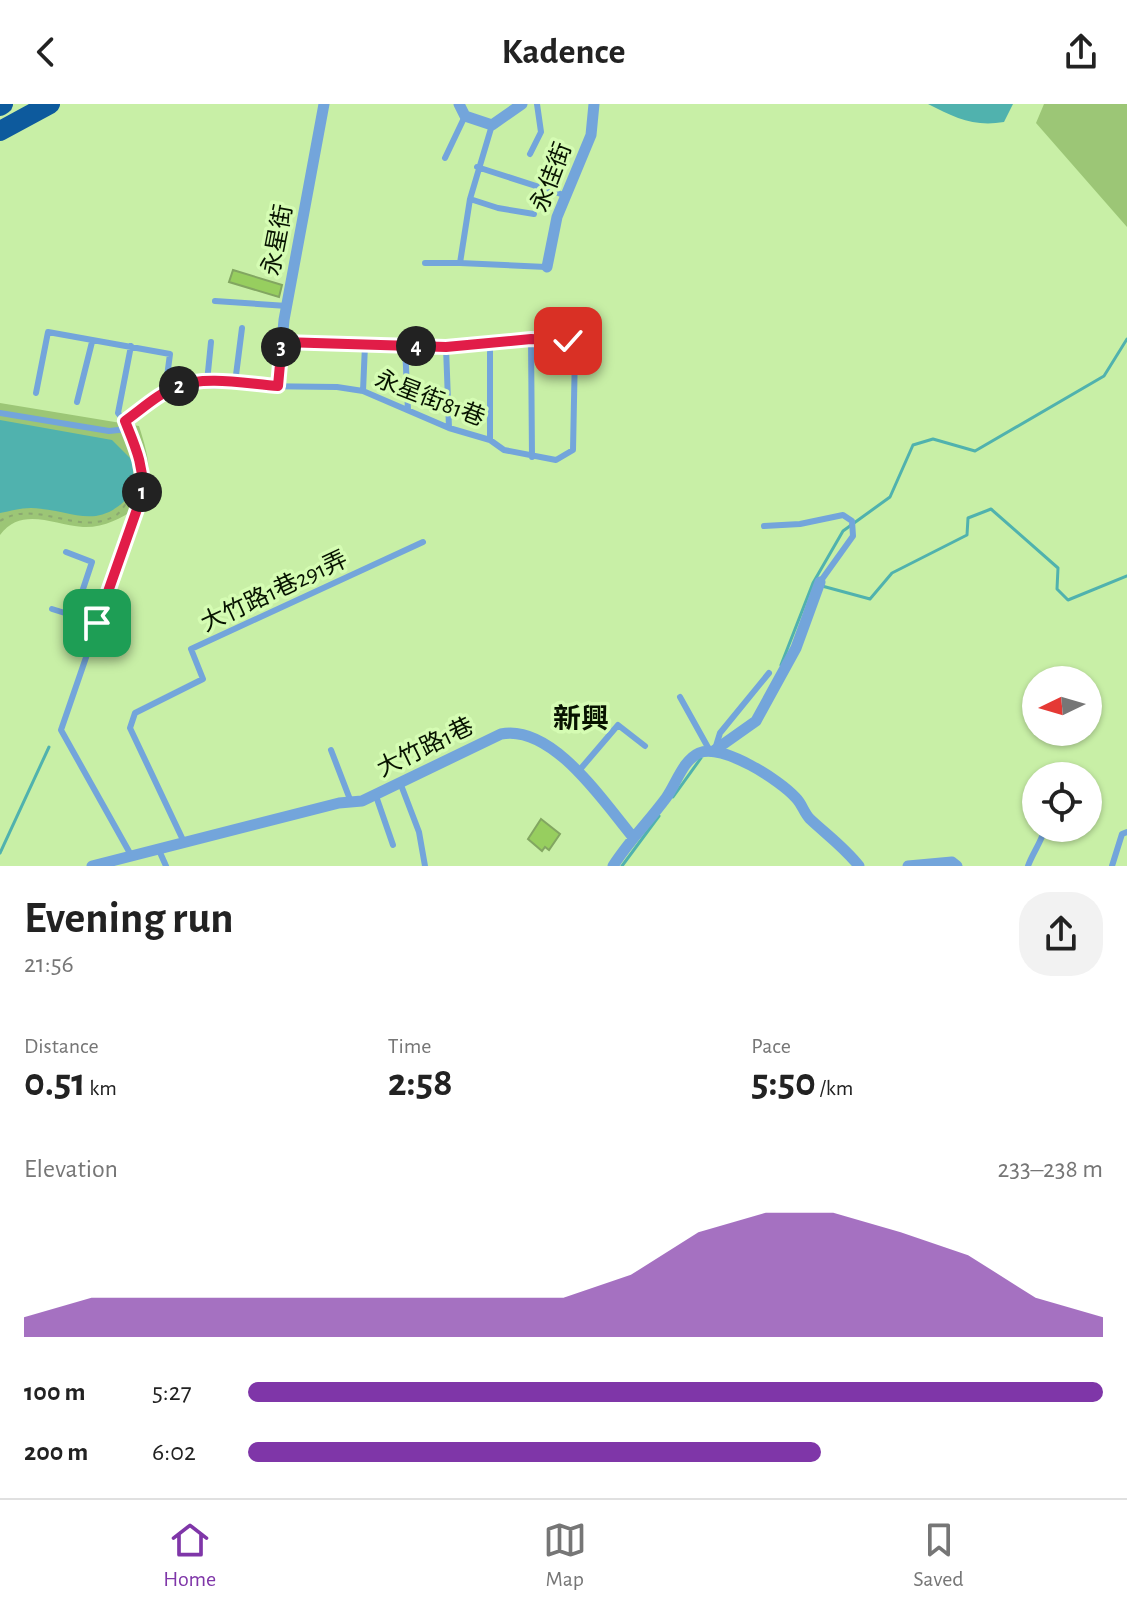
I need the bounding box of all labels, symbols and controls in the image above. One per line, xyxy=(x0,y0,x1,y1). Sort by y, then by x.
icon: back xyxy=(24,30,68,74)
icon: share xyxy=(1059,30,1103,74)
text: Kadence xyxy=(502,34,625,70)
street label: 永佳街 xyxy=(526,139,576,215)
street label: 永星街 xyxy=(257,202,297,278)
pin xyxy=(534,307,602,375)
icon: check xyxy=(546,319,590,363)
pin: 4 xyxy=(396,326,436,366)
pin: 3 xyxy=(261,327,301,367)
text: 4 xyxy=(410,335,422,357)
text: 3 xyxy=(276,336,286,358)
street label: 永星街81巷 xyxy=(371,365,489,431)
pin: 2 xyxy=(159,366,199,406)
text: 2 xyxy=(174,375,184,397)
pin: 1 xyxy=(122,472,162,512)
text: 1 xyxy=(138,481,146,503)
street label: 大竹路1巷291弄 xyxy=(197,546,351,636)
pin xyxy=(63,589,131,657)
icon: arrive xyxy=(75,601,119,645)
north arrow xyxy=(1022,666,1102,746)
map controls xyxy=(1022,666,1102,842)
district label: 新興 xyxy=(553,703,609,734)
street label: 大竹路1巷 xyxy=(372,712,478,782)
button: locate xyxy=(1022,762,1102,842)
button: share xyxy=(1019,892,1103,976)
text: Evening run xyxy=(24,897,233,941)
text: 21:56 xyxy=(24,951,74,977)
text: Distance xyxy=(24,1035,99,1057)
text: Time xyxy=(388,1035,432,1057)
text: Pace xyxy=(751,1035,791,1057)
text: 0.51 xyxy=(24,1063,86,1103)
text: 2:58 xyxy=(388,1063,453,1103)
text: 5:50 xyxy=(751,1063,816,1103)
text: km xyxy=(86,1077,117,1099)
text: /km xyxy=(816,1077,853,1099)
text: Elevation xyxy=(24,1156,118,1182)
text: 233–238 m xyxy=(997,1156,1103,1182)
text: 100 m xyxy=(24,1379,85,1405)
text: 5:27 xyxy=(152,1379,192,1405)
text: 200 m xyxy=(24,1439,88,1465)
text: 6:02 xyxy=(152,1439,196,1465)
tab: Home xyxy=(163,1518,216,1592)
tab: Map xyxy=(543,1518,587,1592)
tab: Saved xyxy=(913,1518,964,1592)

